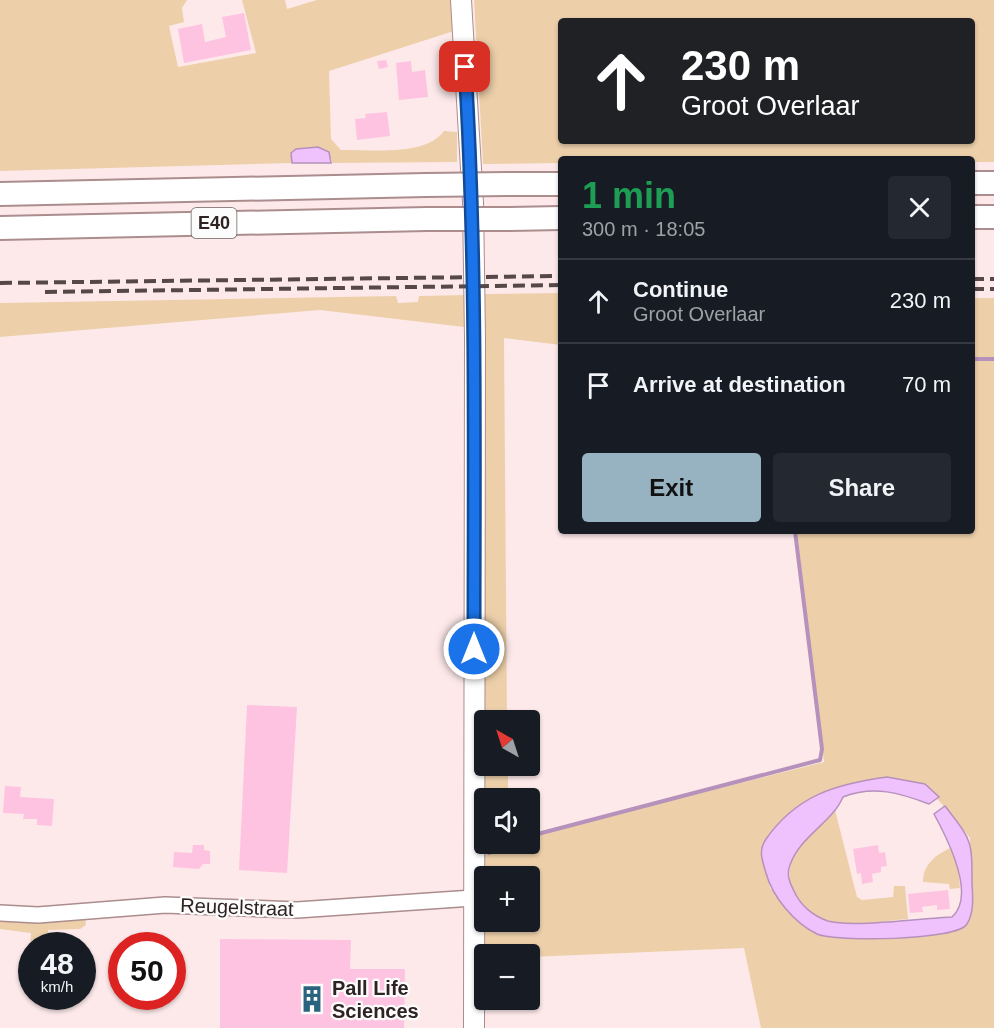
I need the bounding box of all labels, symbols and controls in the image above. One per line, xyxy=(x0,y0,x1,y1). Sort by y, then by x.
pin xyxy=(439,41,490,92)
icon: ahead xyxy=(582,42,660,120)
text: 230 m xyxy=(681,42,800,89)
icon: arrive xyxy=(448,50,481,83)
text: Groot Overlaar xyxy=(681,91,860,121)
text: 1 min xyxy=(582,175,676,216)
button: close xyxy=(888,176,951,239)
road number: E40 xyxy=(192,208,236,238)
text: 300 m · 18:05 xyxy=(582,218,705,240)
text: Continue xyxy=(633,277,728,302)
icon: ahead xyxy=(582,285,615,318)
text: 230 m xyxy=(890,288,951,313)
text: Groot Overlaar xyxy=(633,303,765,325)
icon: arrive xyxy=(582,369,615,402)
text: Arrive at destination xyxy=(633,372,846,397)
text: 70 m xyxy=(902,372,951,397)
button: Exit xyxy=(582,453,761,522)
button: Share xyxy=(773,453,951,522)
position arrow xyxy=(442,617,506,681)
north arrow xyxy=(474,710,540,776)
map controls xyxy=(474,710,540,1010)
button: sound xyxy=(474,788,540,854)
button: + xyxy=(474,866,540,932)
street label: Reugelstraat xyxy=(180,894,294,920)
speed limit sign: 50 xyxy=(108,932,186,1010)
button: − xyxy=(474,944,540,1010)
text: 48 xyxy=(40,947,74,980)
place label: Pall Life Sciences xyxy=(332,977,419,1022)
text: km/h xyxy=(41,978,73,995)
building icon: Pall Life Sciences xyxy=(297,984,327,1014)

